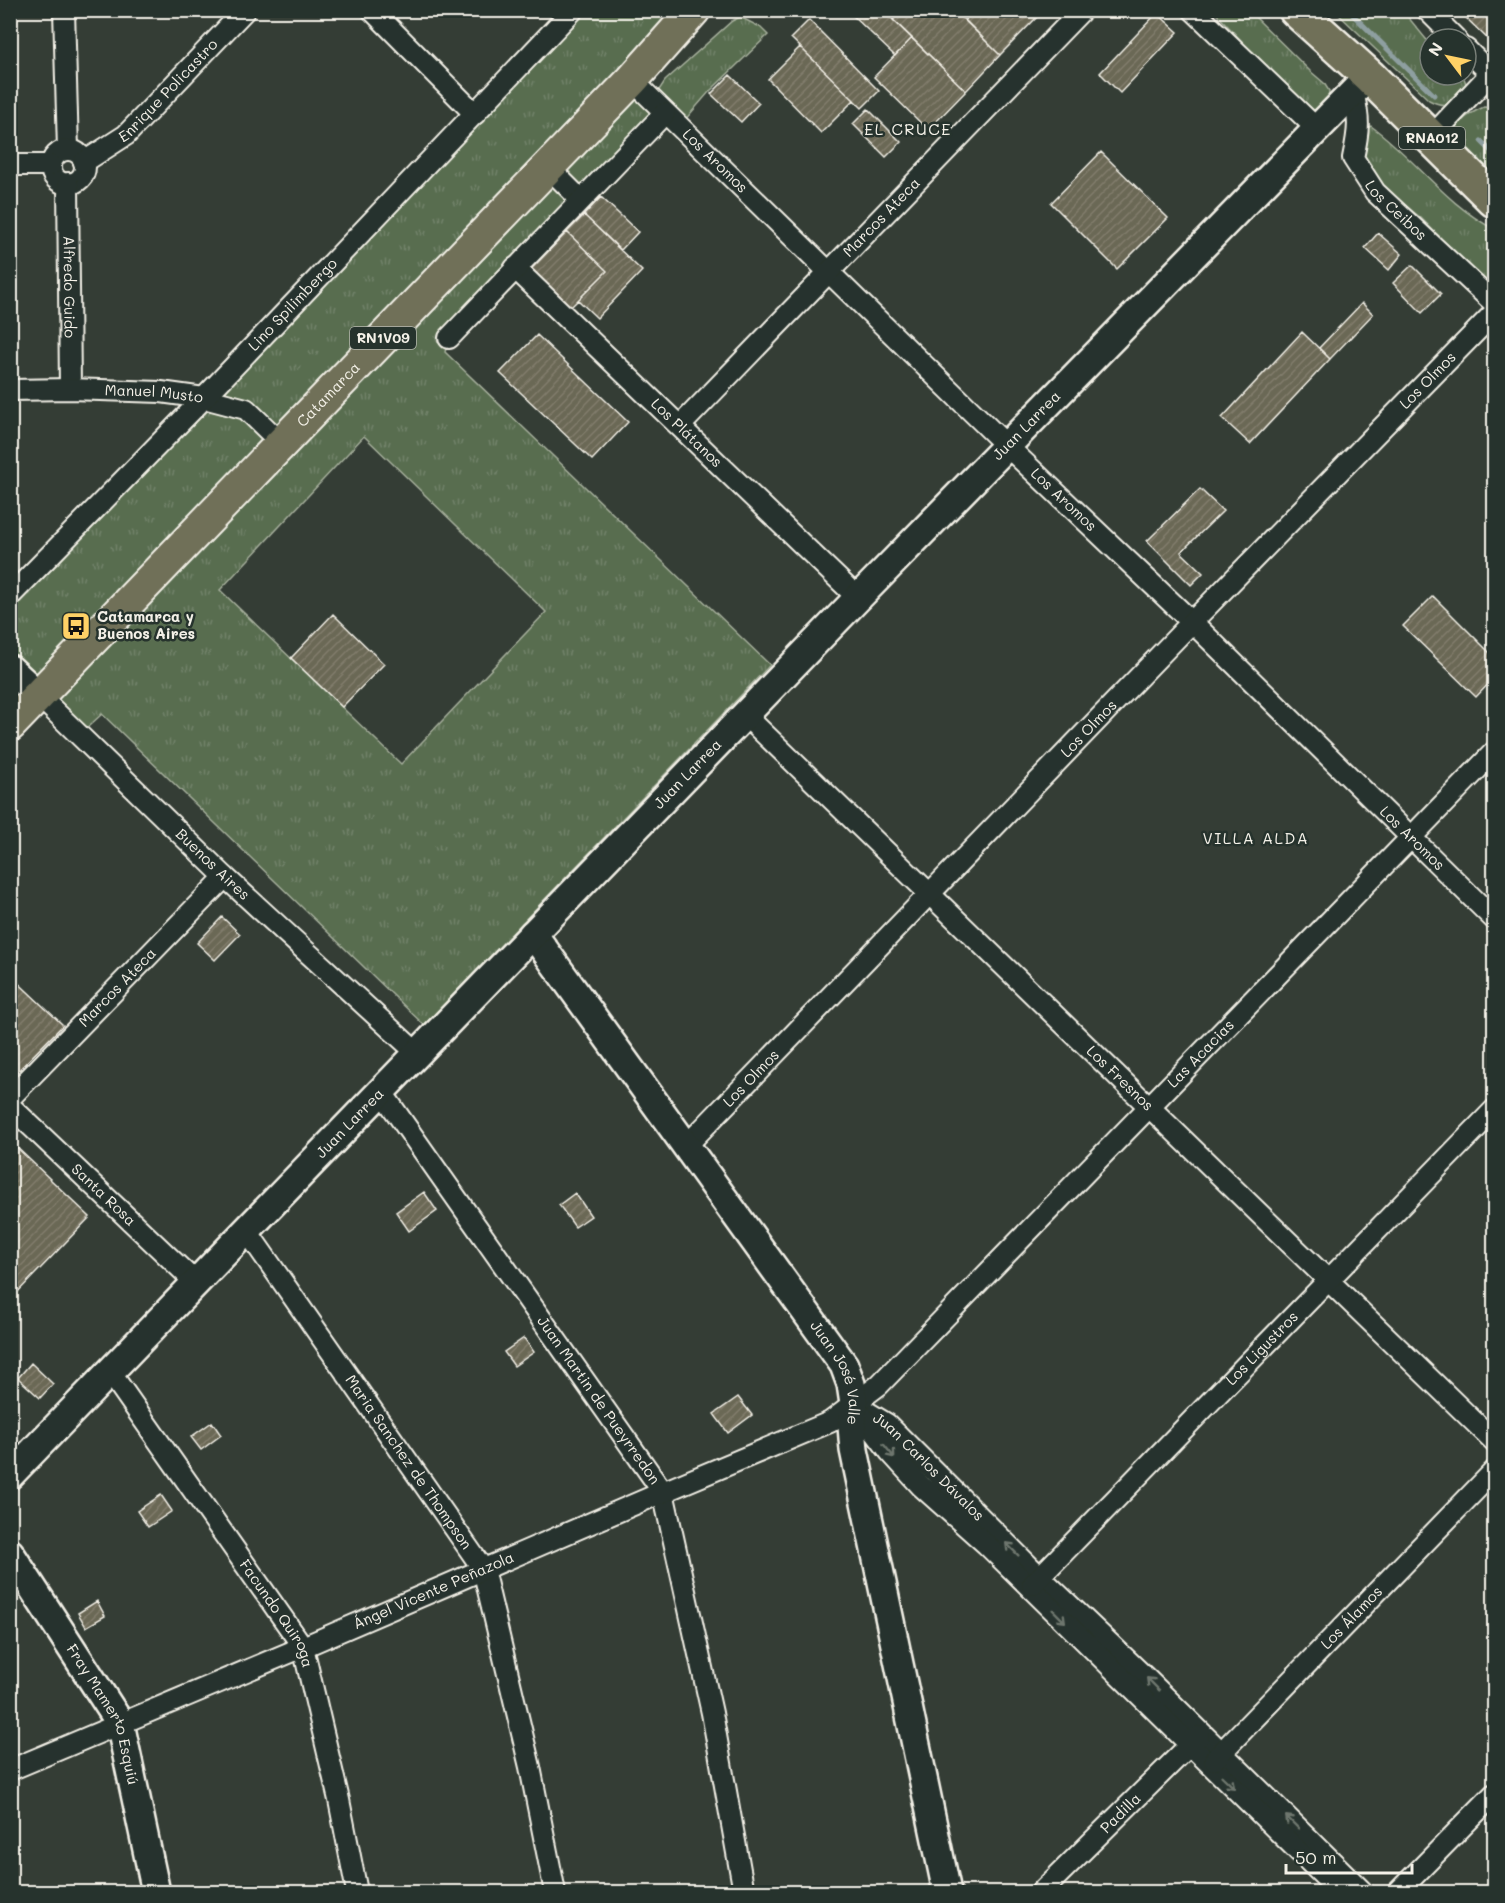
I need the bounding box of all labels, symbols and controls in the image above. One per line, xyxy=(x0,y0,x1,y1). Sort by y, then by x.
north arrow xyxy=(1418,27,1478,87)
street label: Enrique Policastro xyxy=(114,34,222,146)
text: N xyxy=(1423,38,1447,60)
district label: EL CRUCE xyxy=(864,118,952,139)
street label: Los Aromos xyxy=(679,124,753,197)
road number: RNA012 xyxy=(1399,127,1465,149)
street label: Marcos Ateca xyxy=(838,173,924,261)
street label: Los Ceibos xyxy=(1361,176,1432,244)
street label: Alfredo Guido xyxy=(60,236,81,338)
street label: Lino Spilimbergo xyxy=(243,253,341,355)
road number: RN1V09 xyxy=(350,327,416,349)
street label: Los Olmos xyxy=(1395,347,1460,413)
street label: Catamarca xyxy=(292,357,364,431)
street label: Manuel Musto xyxy=(104,379,205,407)
street label: Juan Larrea xyxy=(987,386,1065,464)
street label: Los Plátanos xyxy=(647,393,727,471)
street label: Los Aromos xyxy=(1027,463,1101,535)
place label: Catamarca y Buenos Aires xyxy=(97,606,195,643)
bus stop icon: Catamarca y Buenos Aires xyxy=(60,610,92,642)
street label: Los Olmos xyxy=(1056,695,1121,761)
street label: Juan Larrea xyxy=(649,734,725,813)
street label: Los Aromos xyxy=(1376,801,1450,874)
street label: Buenos Aires xyxy=(172,824,255,904)
district label: VILLA ALDA xyxy=(1203,827,1309,848)
street label: Marcos Ateca xyxy=(74,943,160,1031)
street label: Las Acacias xyxy=(1162,1015,1238,1092)
street label: Los Fresnos xyxy=(1083,1041,1158,1115)
street label: Los Olmos xyxy=(718,1045,783,1111)
street label: Juan Larrea xyxy=(311,1083,388,1162)
street label: Santa Rosa xyxy=(68,1159,141,1230)
street label: Los Ligustros xyxy=(1221,1306,1302,1389)
street label: Juan Martin de Pueyrredon xyxy=(533,1312,665,1488)
street label: Juan José Valle xyxy=(806,1316,865,1426)
street label: Maria Sanchez de Thompson xyxy=(341,1370,477,1553)
street label: Juan Carlos Dávalos xyxy=(870,1407,989,1525)
one-way arrow xyxy=(883,1442,896,1458)
one-way arrow xyxy=(1005,1542,1020,1557)
street label: Ángel Vicente Peñazola xyxy=(350,1546,517,1633)
street label: Facundo Quiroga xyxy=(236,1555,318,1669)
street label: Los Álamos xyxy=(1316,1581,1386,1653)
one-way arrow xyxy=(1052,1608,1067,1623)
street label: Fray Mamerto Esquiú xyxy=(62,1640,144,1786)
one-way arrow xyxy=(1146,1677,1160,1692)
one-way arrow xyxy=(1221,1774,1236,1789)
street label: Padilla xyxy=(1095,1788,1145,1837)
one-way arrow xyxy=(1284,1814,1299,1829)
scale bar xyxy=(1286,1837,1412,1875)
text: 50 m xyxy=(1295,1845,1337,1869)

